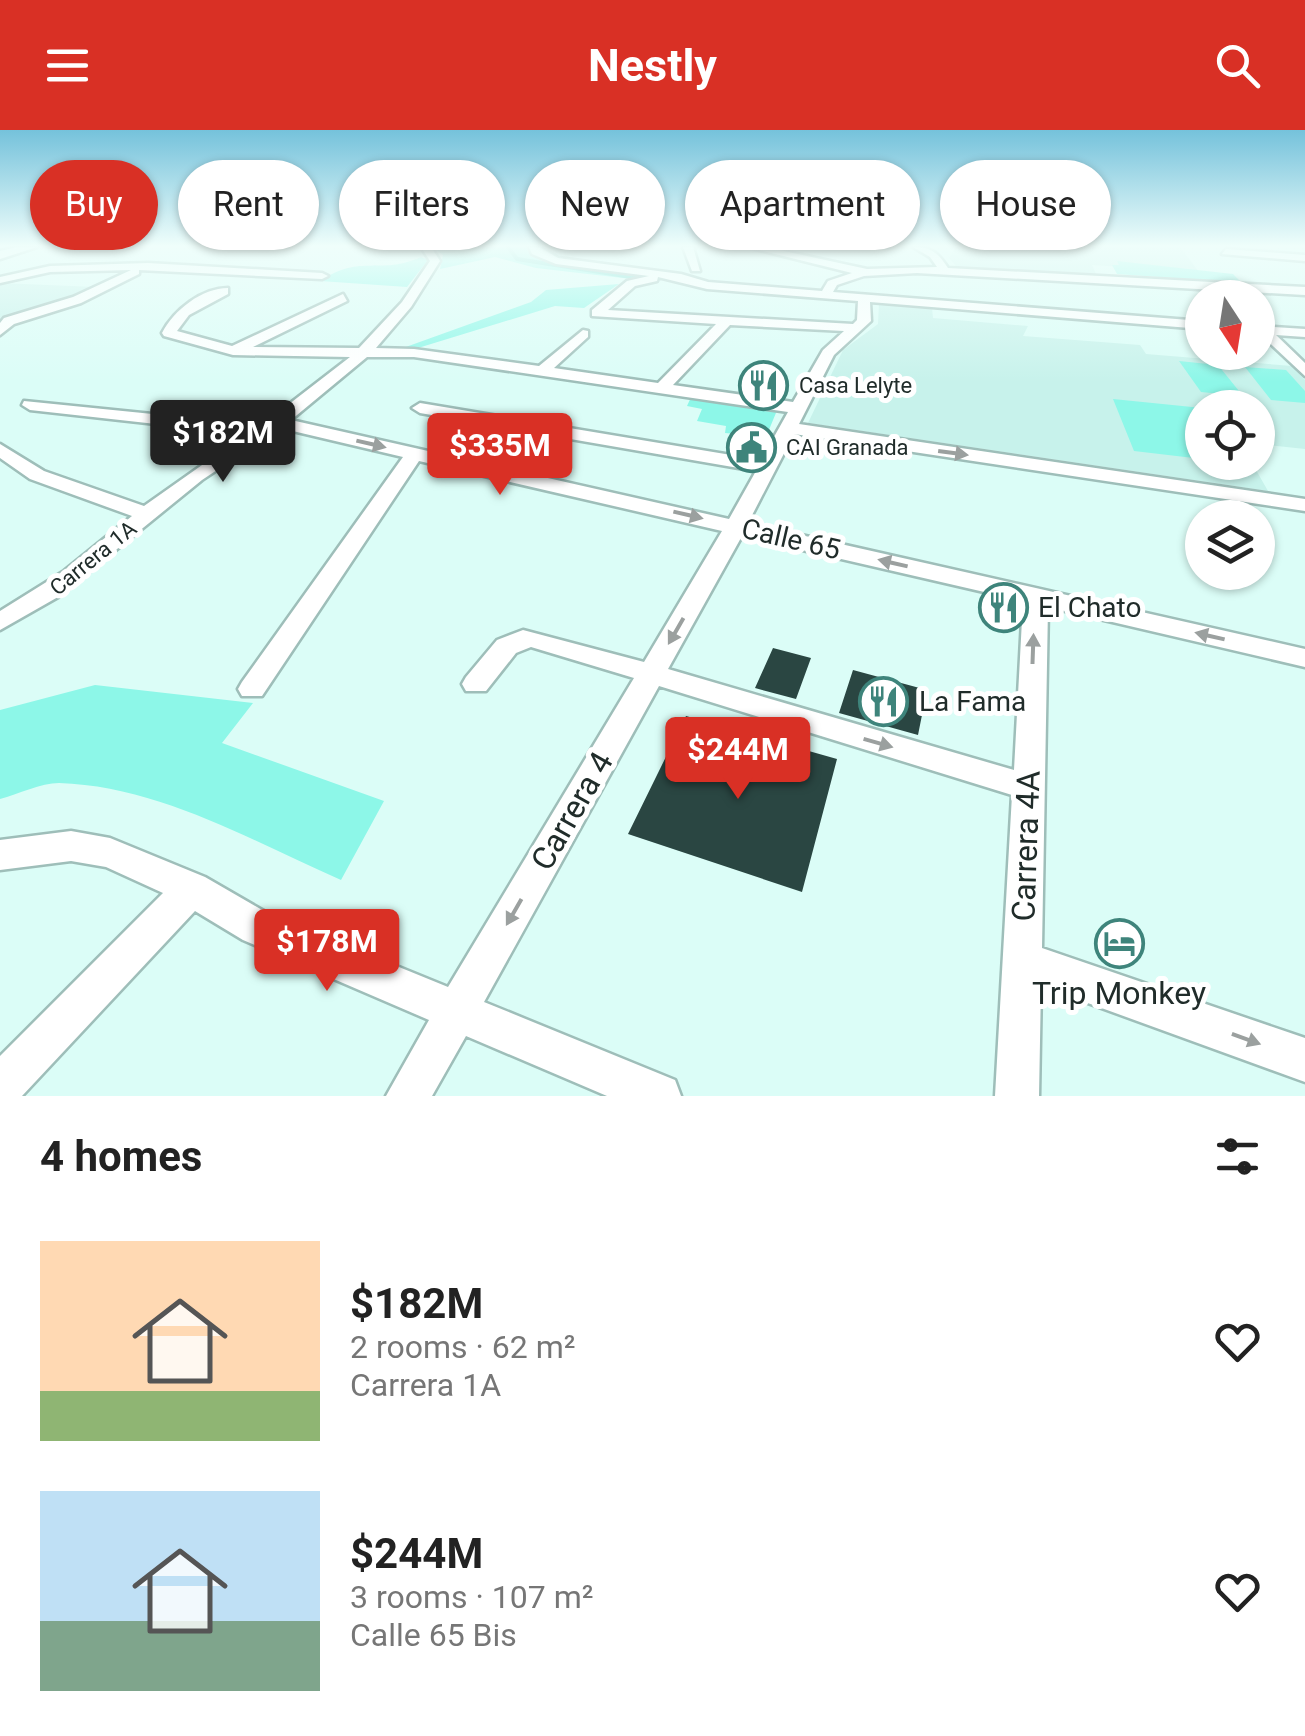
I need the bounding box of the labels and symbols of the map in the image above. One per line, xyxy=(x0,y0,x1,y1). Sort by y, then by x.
north arrow xyxy=(1185,280,1275,370)
restaurant icon: Casa Lelyte xyxy=(738,359,790,411)
place label: Casa Lelyte xyxy=(799,373,912,398)
pin: $182M xyxy=(153,400,293,485)
pin: $335M xyxy=(430,413,570,498)
public building icon: CAI Granada xyxy=(725,421,777,473)
place label: CAI Granada xyxy=(786,435,909,460)
one-way arrow xyxy=(356,436,387,452)
one-way arrow xyxy=(937,446,969,461)
one-way arrow xyxy=(673,508,704,523)
street label: Calle 65 xyxy=(738,512,844,566)
street label: Carrera 1A xyxy=(45,515,142,600)
one-way arrow xyxy=(877,554,908,570)
restaurant icon: El Chato xyxy=(977,581,1029,633)
place label: El Chato xyxy=(1038,591,1141,624)
one-way arrow xyxy=(667,617,685,645)
one-way arrow xyxy=(1194,628,1225,643)
one-way arrow xyxy=(1026,632,1042,664)
restaurant icon: La Fama xyxy=(858,675,910,727)
place label: La Fama xyxy=(919,685,1026,718)
pin: $244M xyxy=(668,717,808,802)
one-way arrow xyxy=(863,736,894,751)
street label: Carrera 4 xyxy=(523,745,621,877)
street label: Carrera 4A xyxy=(1004,770,1048,922)
one-way arrow xyxy=(506,898,524,926)
pin: $178M xyxy=(257,909,397,994)
hotel icon: Trip Monkey xyxy=(1093,917,1145,969)
place label: Trip Monkey xyxy=(1032,974,1206,1012)
one-way arrow xyxy=(1231,1032,1261,1047)

